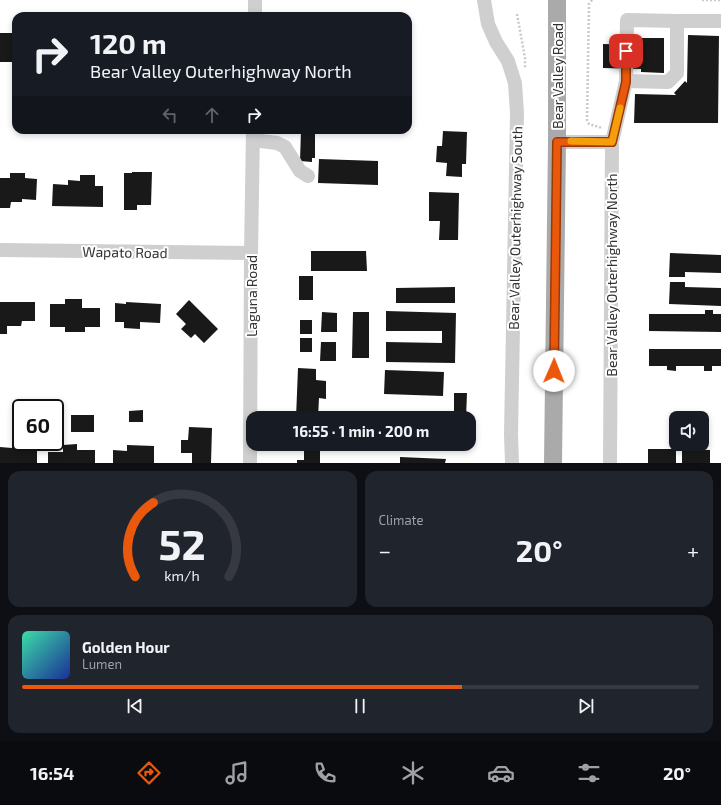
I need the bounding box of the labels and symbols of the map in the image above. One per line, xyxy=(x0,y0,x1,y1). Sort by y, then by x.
street label: Bear Valley Road xyxy=(549,23,566,129)
pin xyxy=(609,34,643,68)
street label: Bear Valley Outerhighway South xyxy=(505,126,525,330)
street label: Bear Valley Outerhighway North xyxy=(603,173,620,377)
street label: Wapato Road xyxy=(82,243,168,261)
street label: Laguna Road xyxy=(243,255,260,337)
position arrow xyxy=(533,350,575,392)
speed limit sign: 60 xyxy=(12,399,64,451)

